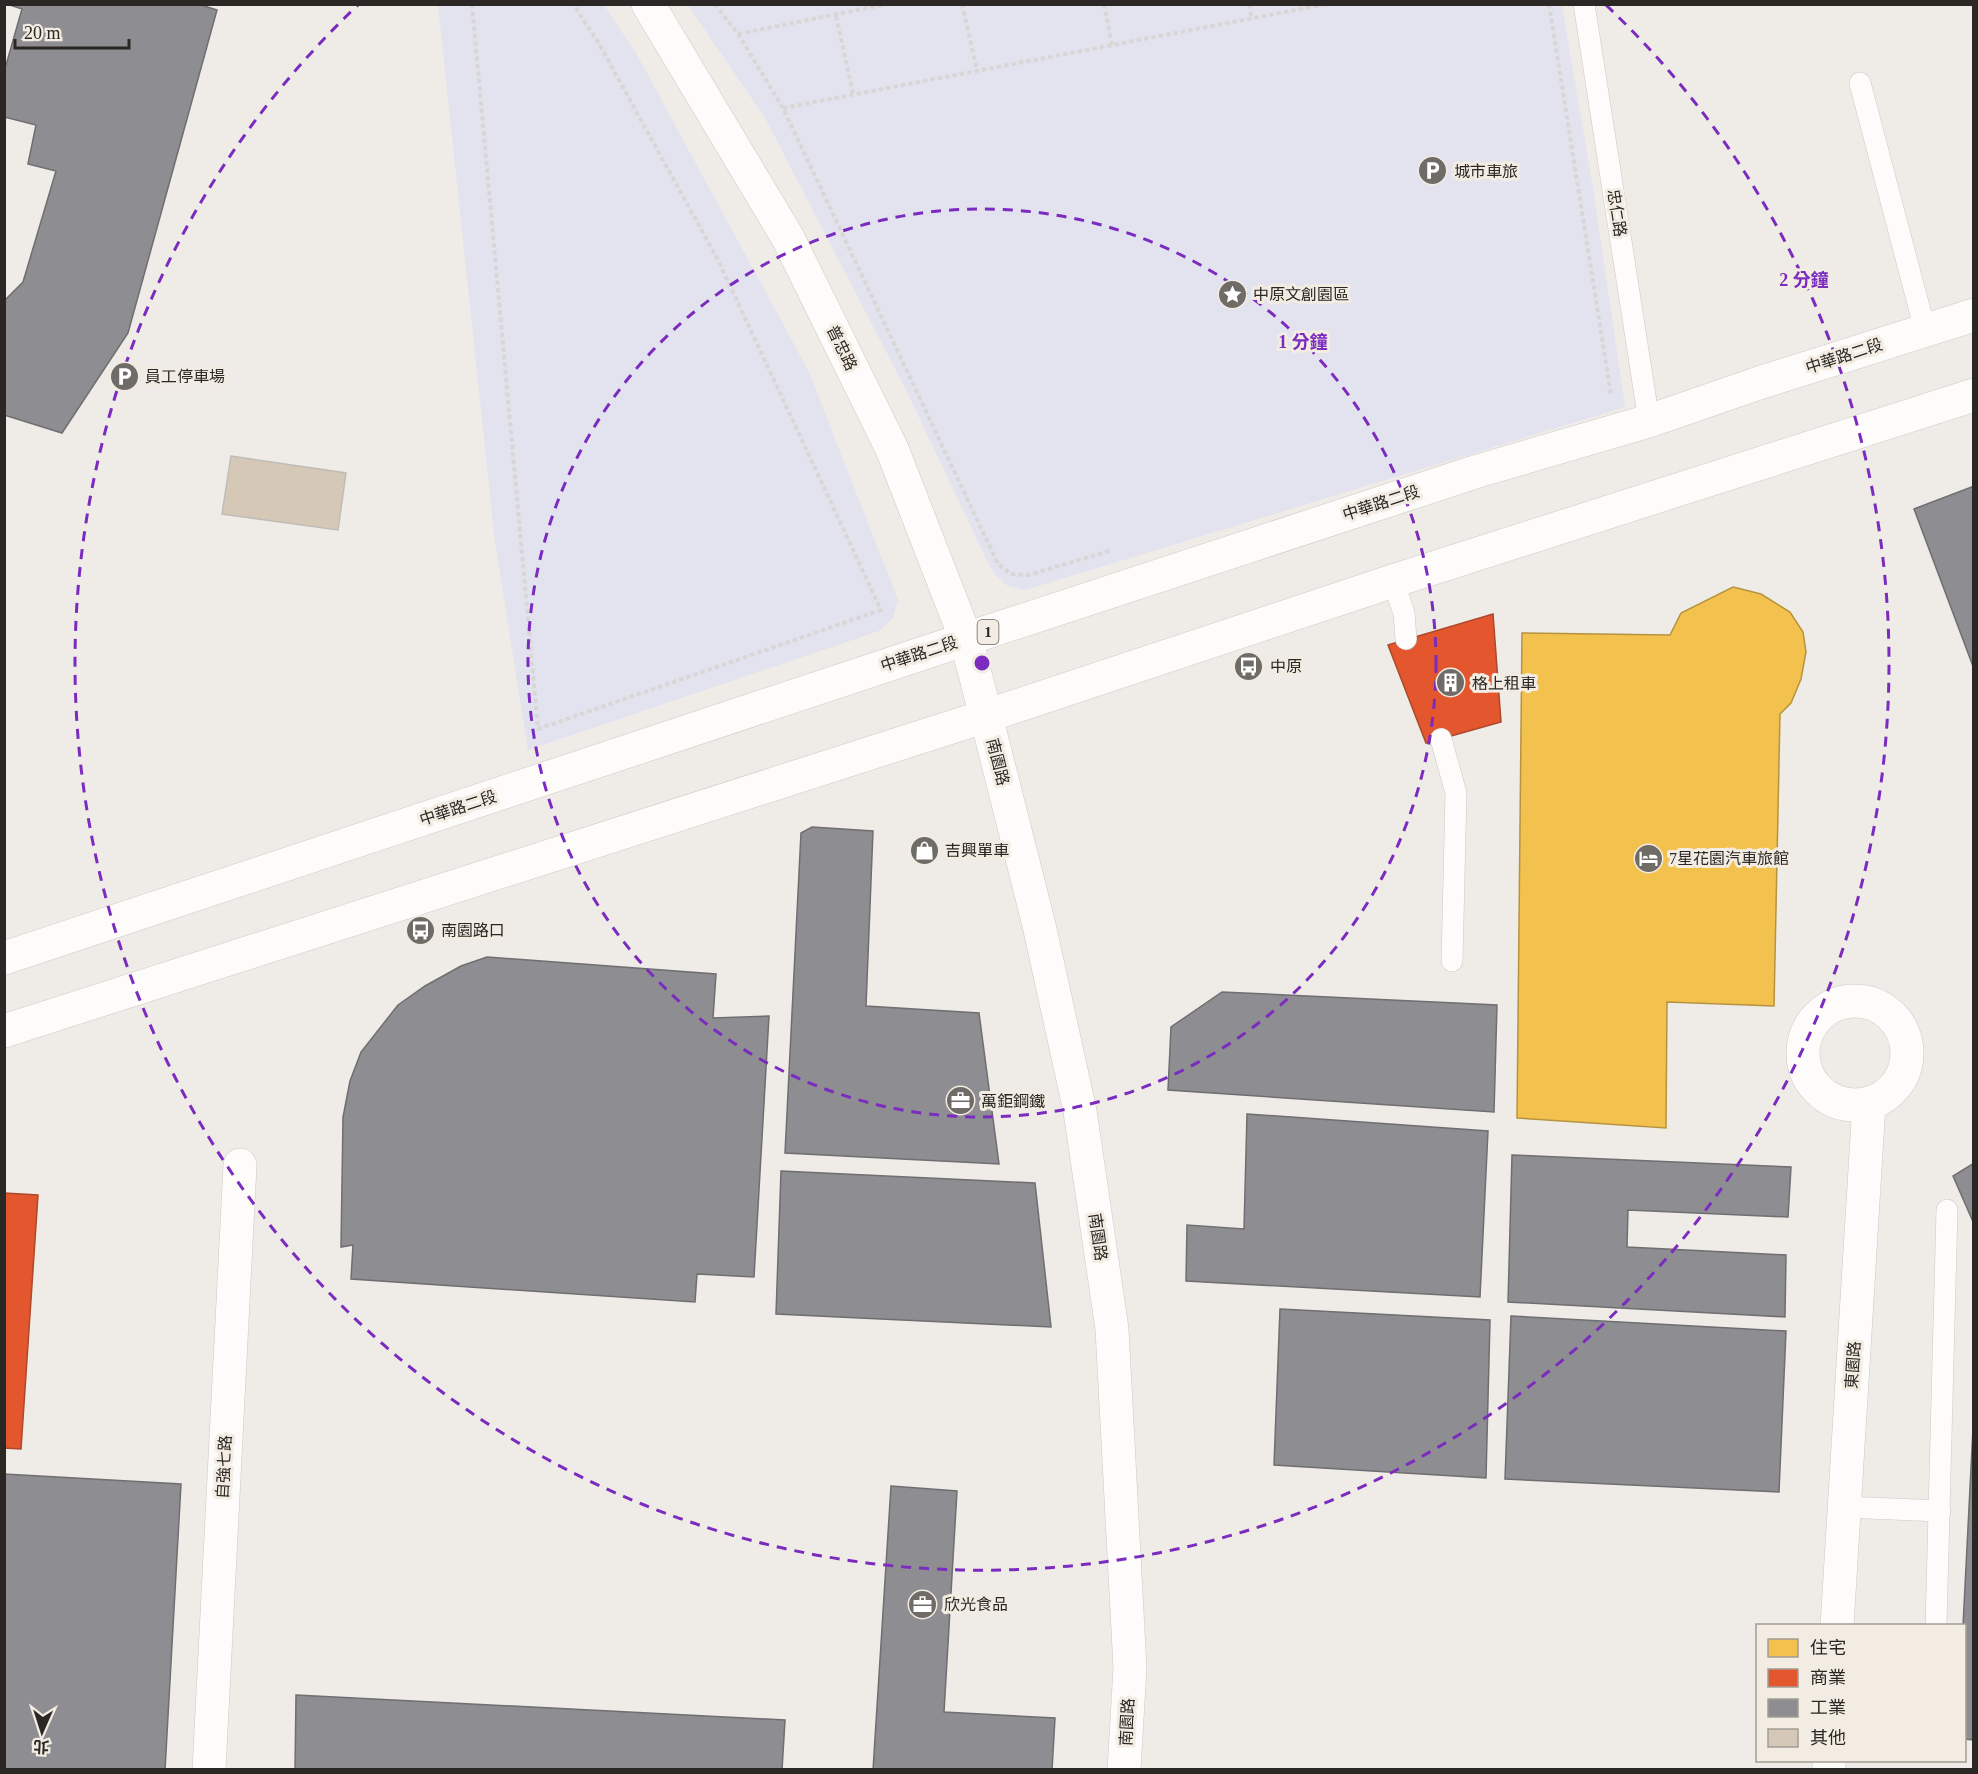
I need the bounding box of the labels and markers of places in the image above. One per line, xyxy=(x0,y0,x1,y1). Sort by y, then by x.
parking icon: 城市車旅 xyxy=(1417,155,1449,187)
place label: 城市車旅 xyxy=(1454,163,1518,180)
place icon: 中原文創園區 xyxy=(1216,278,1248,310)
place label: 中原文創園區 xyxy=(1253,286,1349,303)
parking icon: 員工停車場 xyxy=(108,360,140,392)
place label: 員工停車場 xyxy=(145,368,225,385)
bus stop icon: 中原 xyxy=(1233,650,1265,682)
centre of rings xyxy=(972,653,992,673)
place label: 中原 xyxy=(1270,658,1302,675)
building icon: 格上租車 xyxy=(1435,667,1467,699)
place label: 格上租車 xyxy=(1472,675,1536,692)
shop icon: 吉興單車 xyxy=(908,834,940,866)
place label: 吉興單車 xyxy=(945,842,1009,859)
hotel icon: 7星花園汽車旅館 xyxy=(1632,842,1664,874)
place label: 7星花園汽車旅館 xyxy=(1669,850,1789,867)
bus stop icon: 南園路口 xyxy=(404,914,436,946)
place label: 南園路口 xyxy=(441,922,505,939)
office icon: 萬鉅鋼鐵 xyxy=(944,1085,976,1117)
place label: 萬鉅鋼鐵 xyxy=(981,1093,1045,1110)
office icon: 欣光食品 xyxy=(907,1588,939,1620)
place label: 欣光食品 xyxy=(944,1596,1008,1613)

